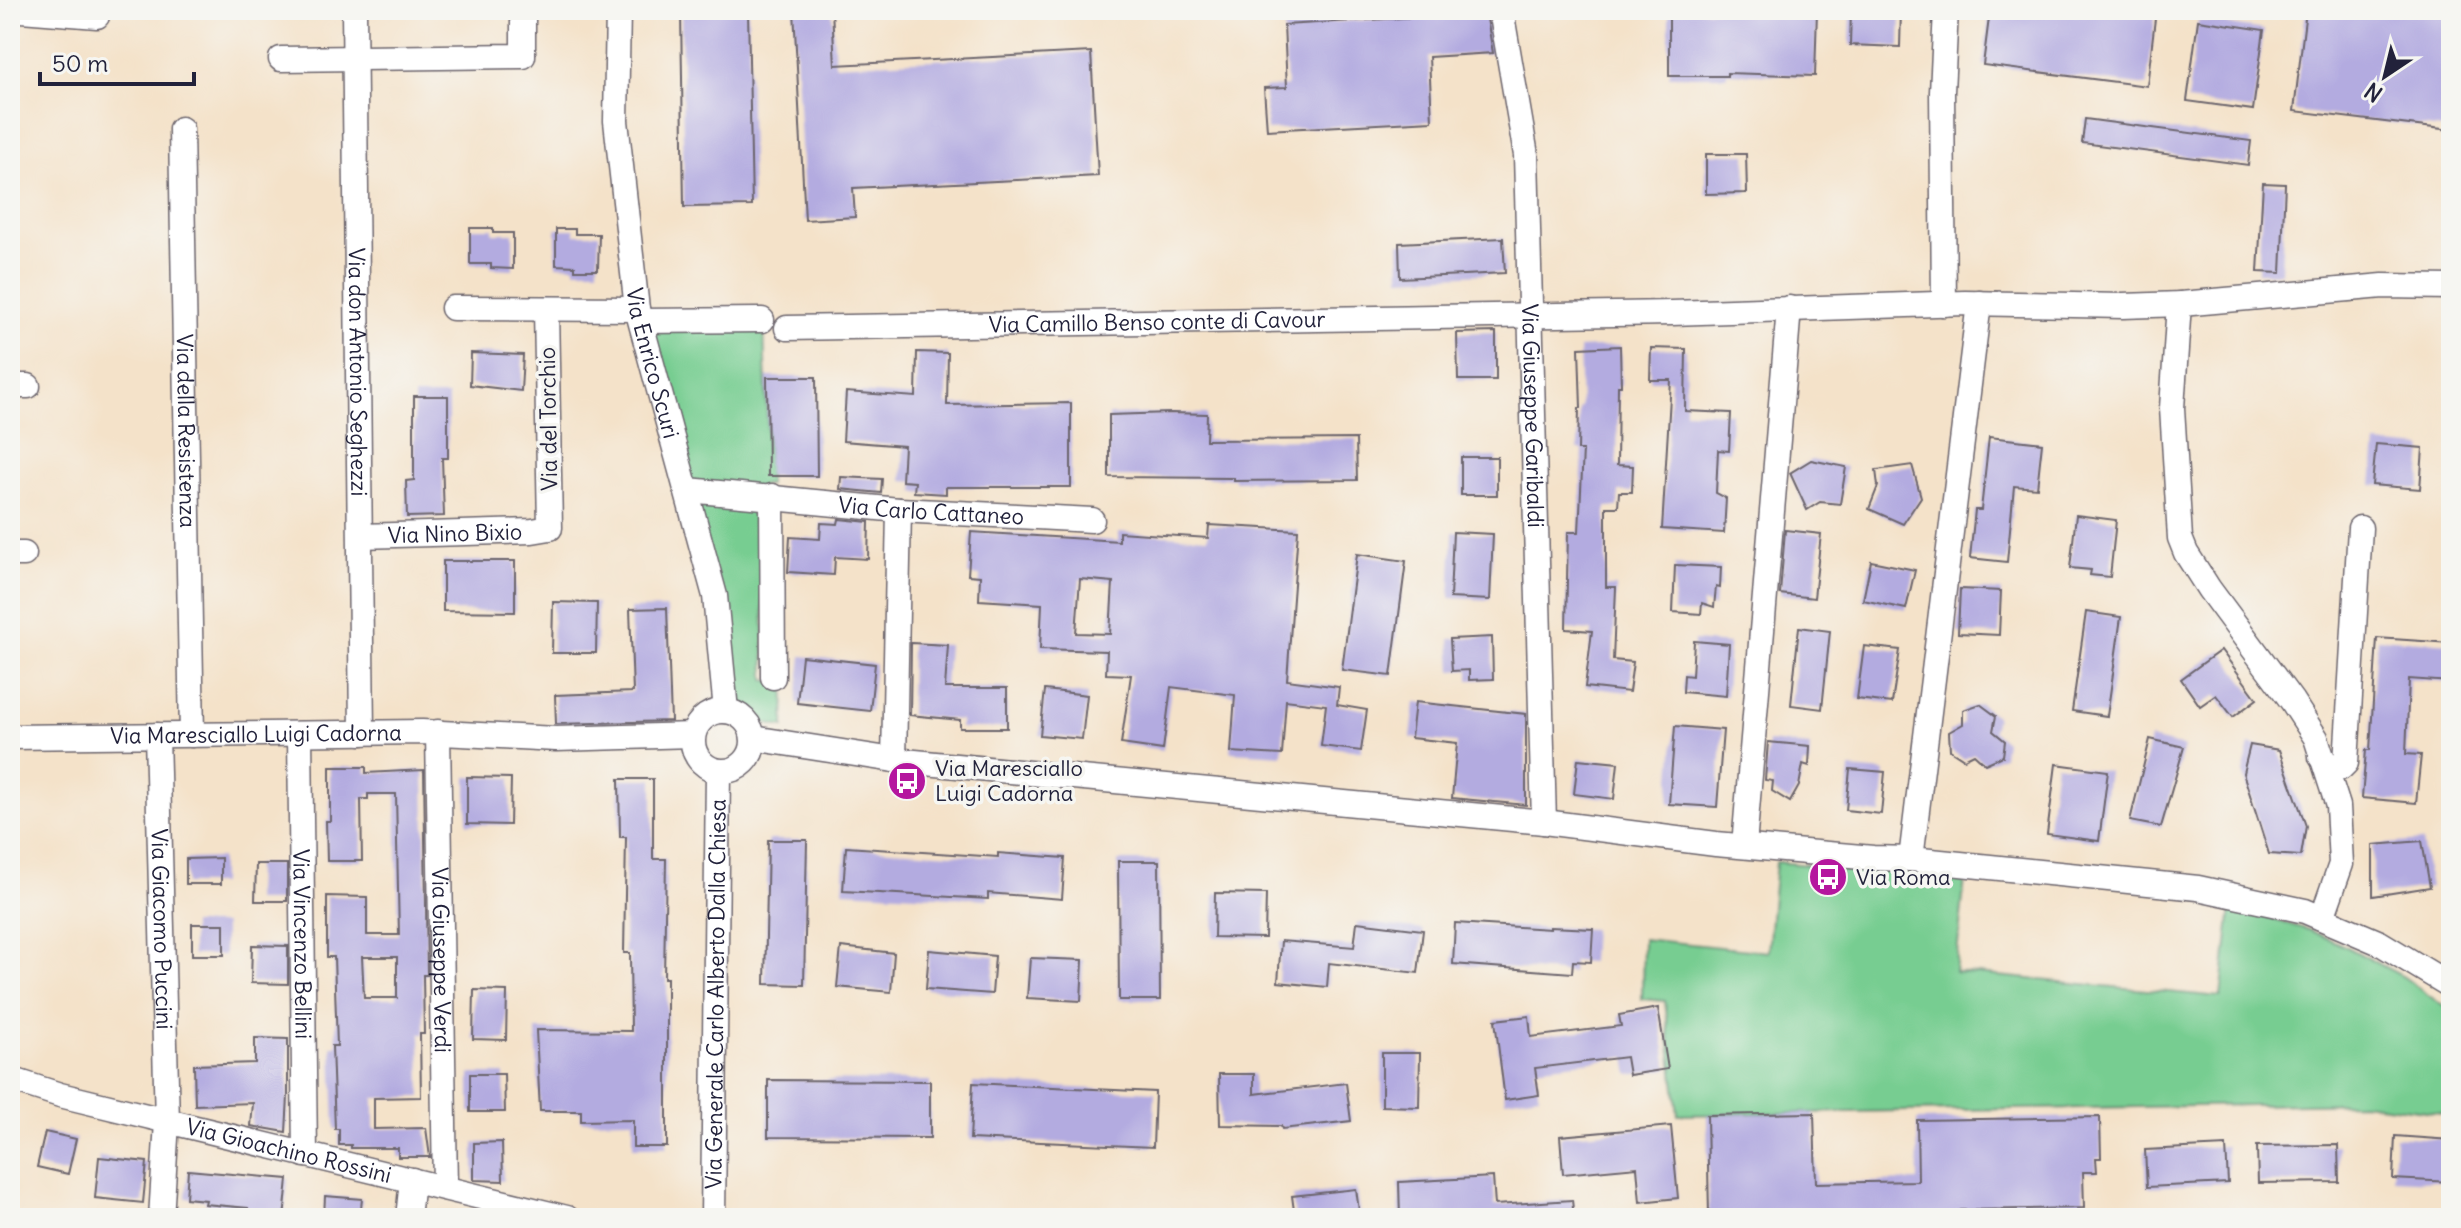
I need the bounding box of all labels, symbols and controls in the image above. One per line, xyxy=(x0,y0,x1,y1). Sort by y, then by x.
scale bar xyxy=(40,36,194,86)
north arrow xyxy=(2345,36,2425,116)
text: 50 m xyxy=(52,48,108,78)
text: N xyxy=(2359,77,2388,108)
street label: Via don Antonio Seghezzi xyxy=(343,248,373,496)
street label: Via Enrico Scuri xyxy=(621,286,685,441)
street label: Via Giuseppe Garibaldi xyxy=(1516,303,1550,528)
street label: Via Camillo Benso conte di Cavour xyxy=(988,305,1326,339)
street label: Via della Resistenza xyxy=(171,334,202,528)
street label: Via del Torchio xyxy=(533,347,563,491)
street label: Via Carlo Cattaneo xyxy=(837,490,1025,530)
street label: Via Nino Bixio xyxy=(387,517,523,549)
street label: Via Maresciallo Luigi Cadorna xyxy=(110,718,402,750)
place label: Via Maresciallo Luigi Cadorna xyxy=(935,754,1083,807)
bus stop icon: Via Maresciallo Luigi Cadorna xyxy=(886,760,928,802)
street label: Via Generale Carlo Alberto Dalla Chiesa xyxy=(699,799,732,1189)
street label: Via Giacomo Puccini xyxy=(145,828,179,1030)
street label: Via Vincenzo Bellini xyxy=(287,849,318,1039)
bus stop icon: Via Roma xyxy=(1807,856,1849,898)
place label: Via Roma xyxy=(1856,863,1951,891)
street label: Via Giuseppe Verdi xyxy=(426,867,457,1053)
street label: Via Gioachino Rossini xyxy=(183,1112,394,1189)

